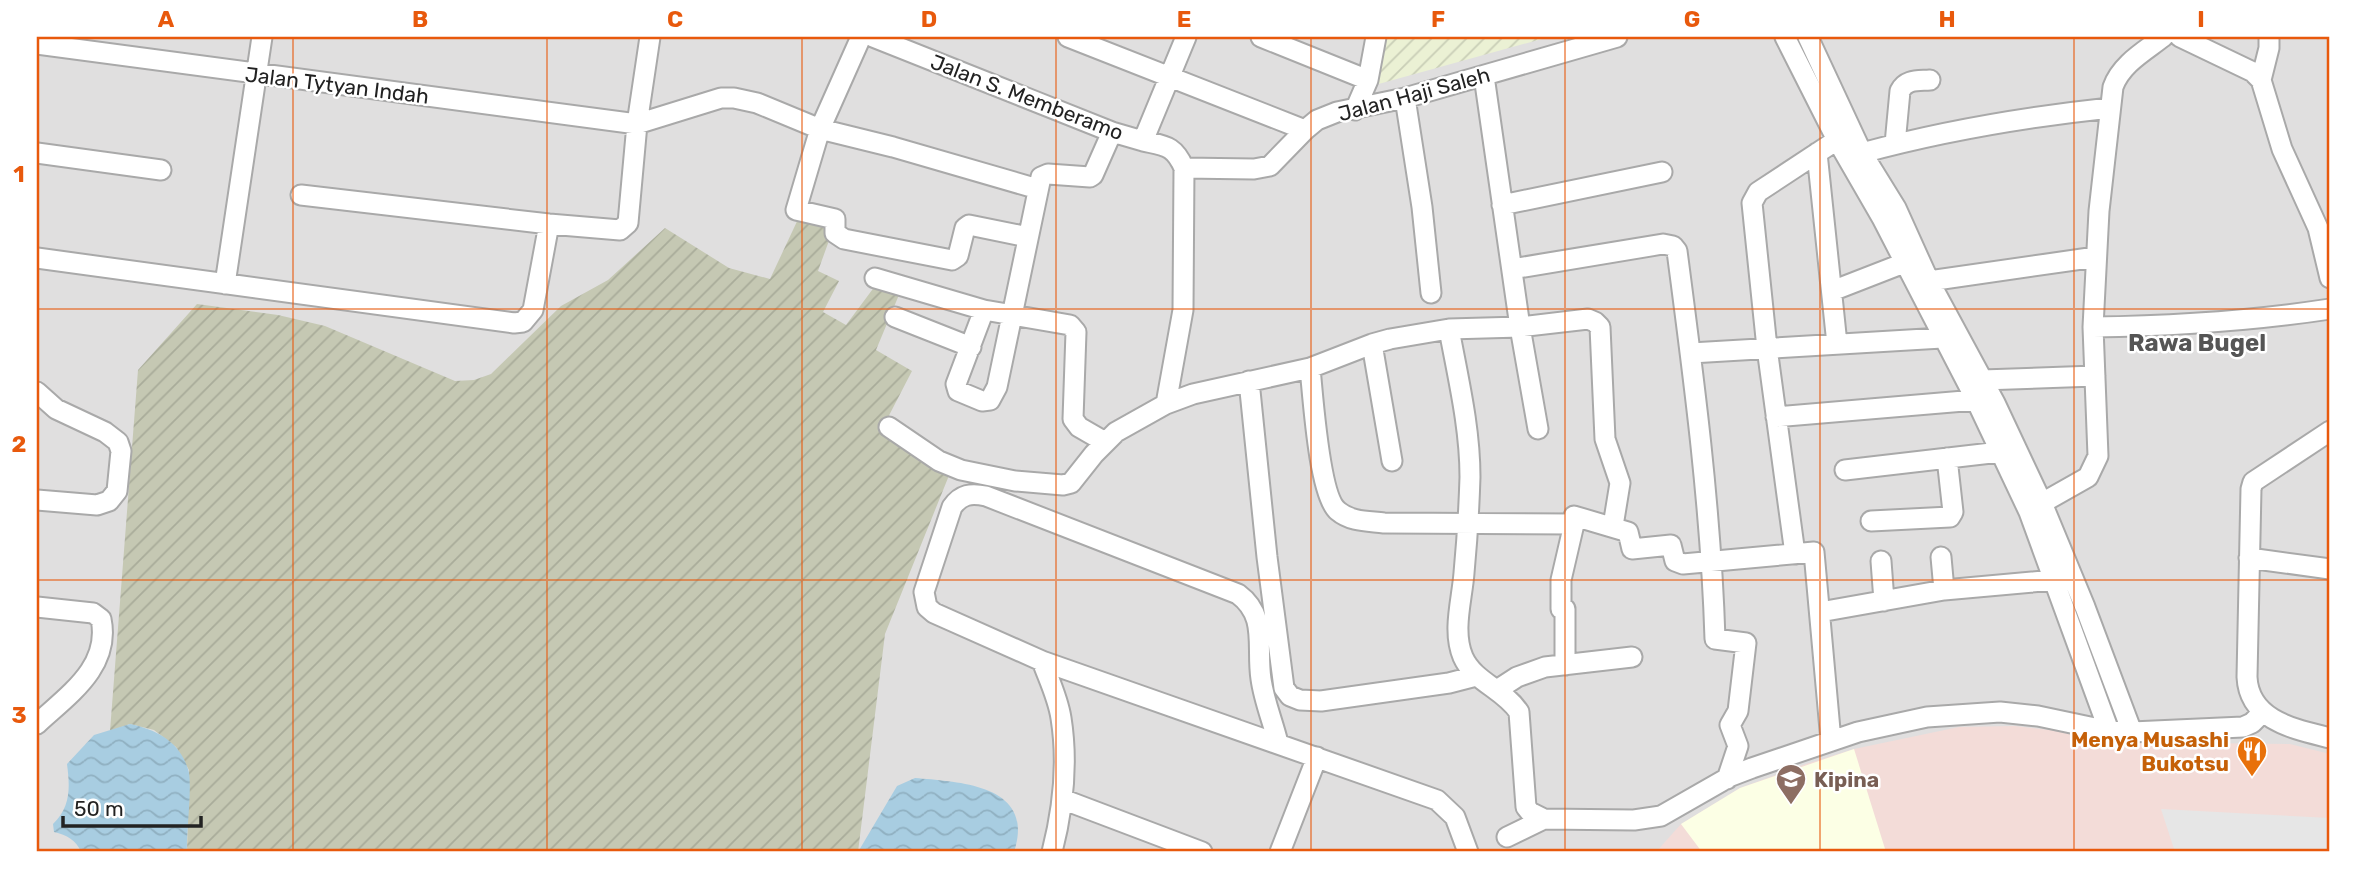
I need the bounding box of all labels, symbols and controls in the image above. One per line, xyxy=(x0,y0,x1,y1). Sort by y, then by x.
text: A xyxy=(158,5,175,33)
text: B xyxy=(412,5,428,33)
text: C xyxy=(667,5,683,33)
text: D xyxy=(921,5,937,33)
text: E xyxy=(1177,5,1191,33)
text: F xyxy=(1431,5,1445,33)
text: G xyxy=(1684,5,1700,33)
text: H xyxy=(1938,5,1956,33)
text: I xyxy=(2197,5,2205,33)
street label: Jalan S. Memberamo xyxy=(927,49,1127,145)
street label: Jalan Tytyan Indah xyxy=(244,61,430,109)
street label: Jalan Haji Saleh xyxy=(1335,62,1493,126)
text: 1 xyxy=(13,160,25,188)
district label: Rawa Bugel xyxy=(2128,329,2266,357)
text: 2 xyxy=(12,430,26,458)
text: 3 xyxy=(11,701,27,729)
place label: Menya Musashi Bukotsu xyxy=(2071,727,2229,776)
restaurant icon: Menya Musashi Bukotsu xyxy=(2235,734,2269,778)
school or university icon: Kipina xyxy=(1774,762,1808,806)
place label: Kipina xyxy=(1814,767,1879,792)
scale bar xyxy=(63,784,201,828)
text: 50 m xyxy=(74,796,124,821)

